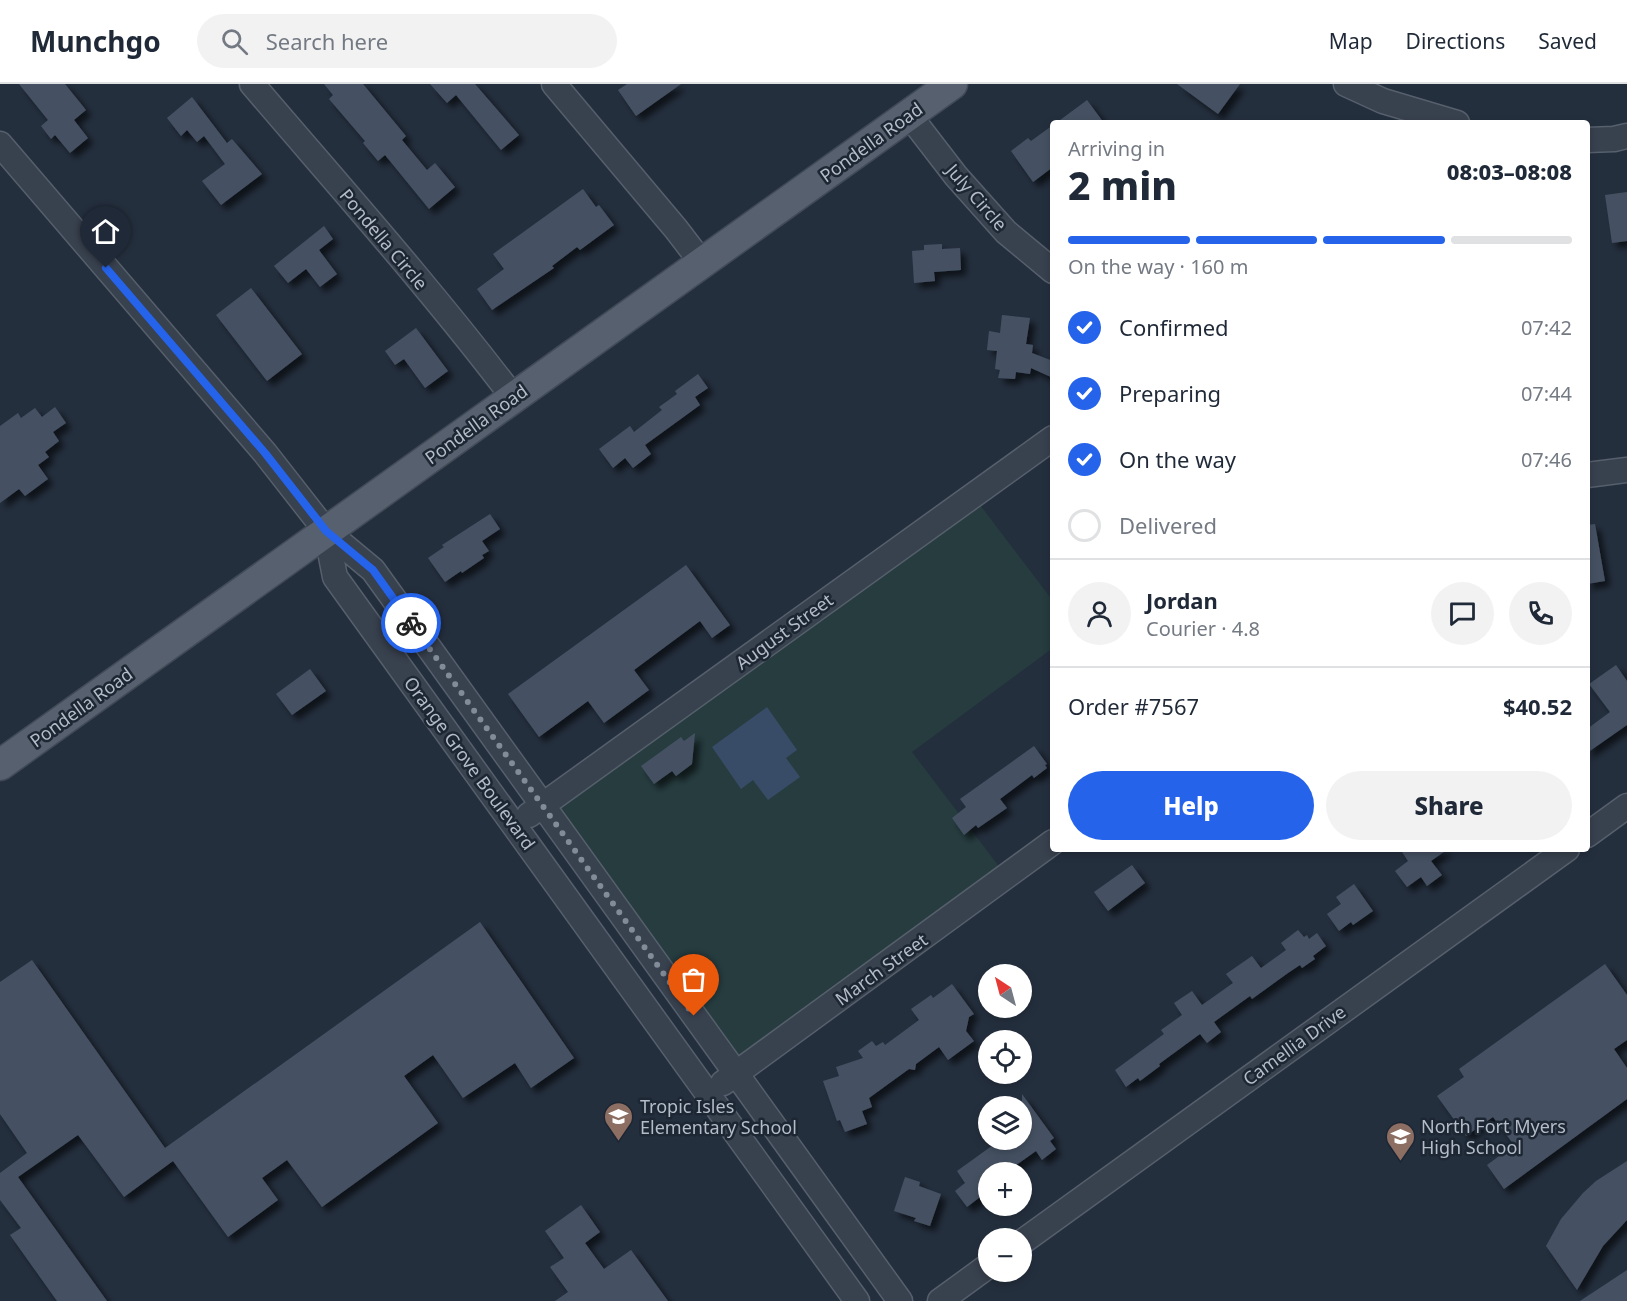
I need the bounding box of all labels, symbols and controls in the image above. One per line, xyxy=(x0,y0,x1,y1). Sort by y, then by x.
search box xyxy=(197,14,617,68)
text: Munchgo xyxy=(30,22,161,60)
icon: search xyxy=(218,25,251,58)
text: Search here xyxy=(266,26,388,56)
text: Map xyxy=(1329,27,1373,55)
text: Directions xyxy=(1406,27,1505,55)
text: Saved xyxy=(1538,27,1597,55)
street label: Pondella Road xyxy=(815,97,927,187)
text: Arriving in xyxy=(1068,135,1165,162)
text: 08:03–08:08 xyxy=(1447,156,1572,186)
street label: July Circle xyxy=(940,157,1013,235)
text: 2 min xyxy=(1068,158,1177,211)
street label: Pondella Circle xyxy=(335,184,433,294)
pin xyxy=(80,206,131,268)
icon: home xyxy=(89,215,122,248)
text: On the way · 160 m xyxy=(1068,253,1248,280)
icon: check xyxy=(1068,311,1101,344)
text: Confirmed xyxy=(1119,312,1229,342)
text: 07:42 xyxy=(1521,314,1572,341)
icon: check xyxy=(1068,377,1101,410)
text: Preparing xyxy=(1119,378,1221,408)
street label: Pondella Road xyxy=(420,379,532,469)
text: 07:44 xyxy=(1521,380,1572,407)
icon: check xyxy=(1068,443,1101,476)
text: On the way xyxy=(1119,444,1236,474)
text: 07:46 xyxy=(1521,446,1572,473)
text: Delivered xyxy=(1119,510,1217,540)
button: person xyxy=(1068,582,1131,645)
button: chat xyxy=(1431,582,1494,645)
button: phone xyxy=(1509,582,1572,645)
text: Jordan xyxy=(1146,585,1218,615)
street label: August Street xyxy=(730,587,838,674)
courier xyxy=(381,593,441,653)
icon: bike xyxy=(395,607,428,640)
text: Courier · 4.8 xyxy=(1146,615,1260,642)
street label: Pondella Road xyxy=(25,662,137,752)
street label: Orange Grove Boulevard xyxy=(399,672,541,854)
text: Order #7567 xyxy=(1068,691,1199,721)
text: $40.52 xyxy=(1503,691,1572,721)
button: Help xyxy=(1068,771,1314,840)
button: Share xyxy=(1326,771,1572,840)
street label: March Street xyxy=(830,927,932,1011)
pin xyxy=(668,954,719,1016)
icon: bag xyxy=(677,963,710,996)
north arrow xyxy=(978,964,1032,1018)
map controls xyxy=(978,964,1032,1282)
street label: Camellia Drive xyxy=(1238,1000,1350,1090)
button: locate xyxy=(978,1030,1032,1084)
place label: Tropic Isles Elementary School xyxy=(640,1094,797,1139)
button: layers xyxy=(978,1096,1032,1150)
school or university icon: Tropic Isles Elementary School xyxy=(603,1100,635,1142)
place label: North Fort Myers High School xyxy=(1421,1114,1566,1159)
school or university icon: North Fort Myers High School xyxy=(1384,1120,1416,1162)
button: + xyxy=(978,1162,1032,1216)
button: − xyxy=(978,1228,1032,1282)

